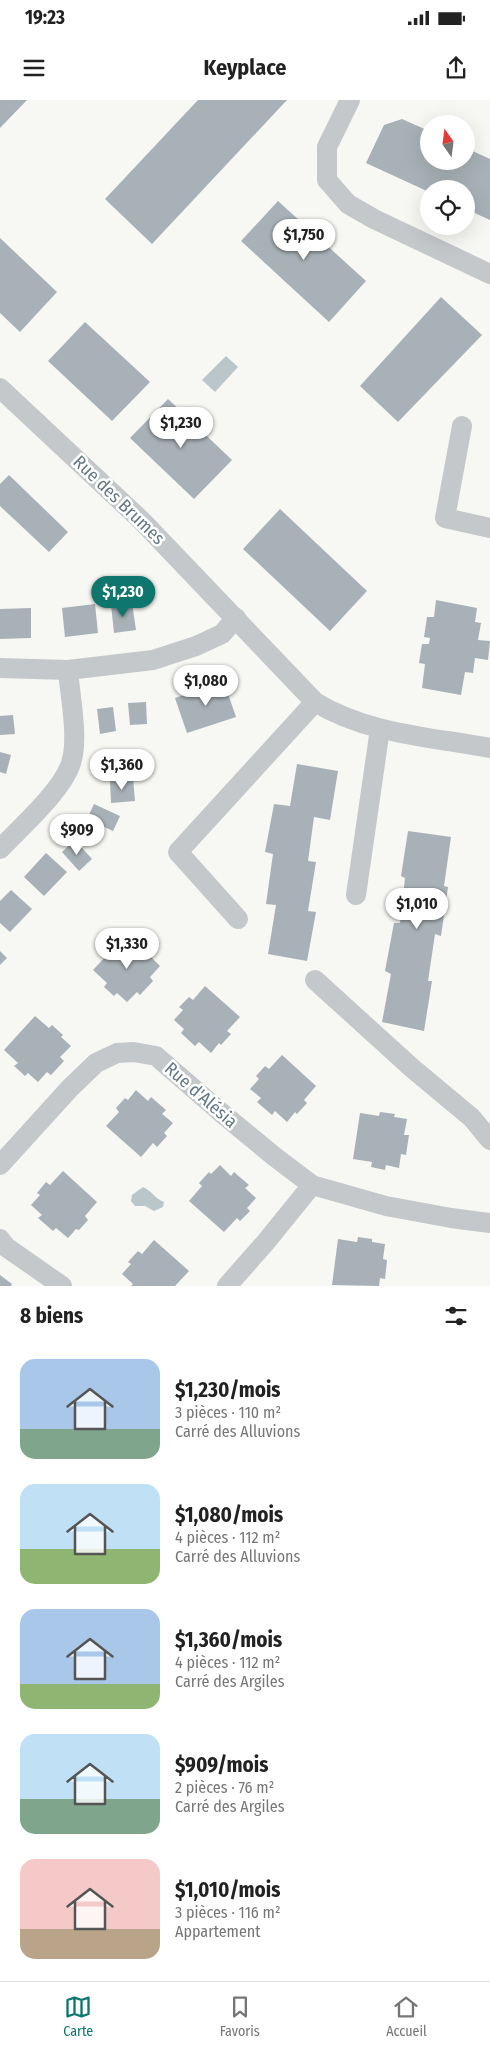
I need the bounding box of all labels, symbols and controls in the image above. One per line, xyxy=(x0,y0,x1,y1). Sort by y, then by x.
text: 19:23 xyxy=(25,6,65,29)
icon: menu xyxy=(20,54,48,82)
text: Keyplace xyxy=(204,54,286,81)
icon: share xyxy=(442,54,470,82)
north arrow xyxy=(420,115,475,170)
map controls xyxy=(420,115,475,235)
button: locate xyxy=(420,180,475,235)
pin: $1,750 xyxy=(263,219,345,261)
text: $1,750 xyxy=(283,225,325,244)
pin: $1,230 xyxy=(140,406,222,449)
text: $1,230 xyxy=(160,413,202,432)
street label: Rue des Brumes xyxy=(69,451,170,549)
pin: $1,230 xyxy=(82,576,164,618)
text: $1,230 xyxy=(102,582,144,601)
pin: $1,080 xyxy=(165,664,247,707)
text: $1,080 xyxy=(184,671,228,690)
pin: $1,360 xyxy=(81,748,163,791)
text: $1,360 xyxy=(101,755,143,774)
pin: $909 xyxy=(47,814,107,856)
text: $909 xyxy=(61,820,93,839)
pin: $1,010 xyxy=(376,888,458,930)
text: $1,010 xyxy=(396,894,438,913)
pin: $1,330 xyxy=(86,928,168,970)
text: $1,330 xyxy=(106,934,148,953)
street label: Rue d'Alésia xyxy=(160,1057,242,1133)
icon: filters xyxy=(442,1302,470,1330)
text: 8 biens xyxy=(20,1303,83,1329)
text: $1,230/mois xyxy=(175,1377,281,1403)
icon: home xyxy=(60,1379,120,1439)
text: 3 pièces · 110 m² xyxy=(175,1403,281,1422)
text: Carré des Alluvions xyxy=(175,1422,300,1441)
text: $1,080/mois xyxy=(175,1502,283,1528)
icon: home xyxy=(60,1504,120,1564)
text: 4 pièces · 112 m² xyxy=(175,1528,280,1547)
text: Carré des Alluvions xyxy=(175,1547,300,1566)
text: $1,360/mois xyxy=(175,1627,282,1653)
icon: home xyxy=(60,1629,120,1689)
text: 4 pièces · 112 m² xyxy=(175,1653,280,1672)
text: Carré des Argiles xyxy=(175,1672,284,1691)
text: $909/mois xyxy=(175,1752,268,1778)
icon: home xyxy=(60,1754,120,1814)
text: 2 pièces · 76 m² xyxy=(175,1778,274,1797)
text: Carré des Argiles xyxy=(175,1797,284,1816)
text: $1,010/mois xyxy=(175,1877,280,1903)
icon: home xyxy=(60,1879,120,1939)
text: 3 pièces · 116 m² xyxy=(175,1903,281,1922)
text: Appartement xyxy=(175,1922,261,1941)
tab: Carte xyxy=(63,1993,93,2040)
tab: Favoris xyxy=(220,1993,260,2040)
tab: Accueil xyxy=(386,1993,427,2040)

